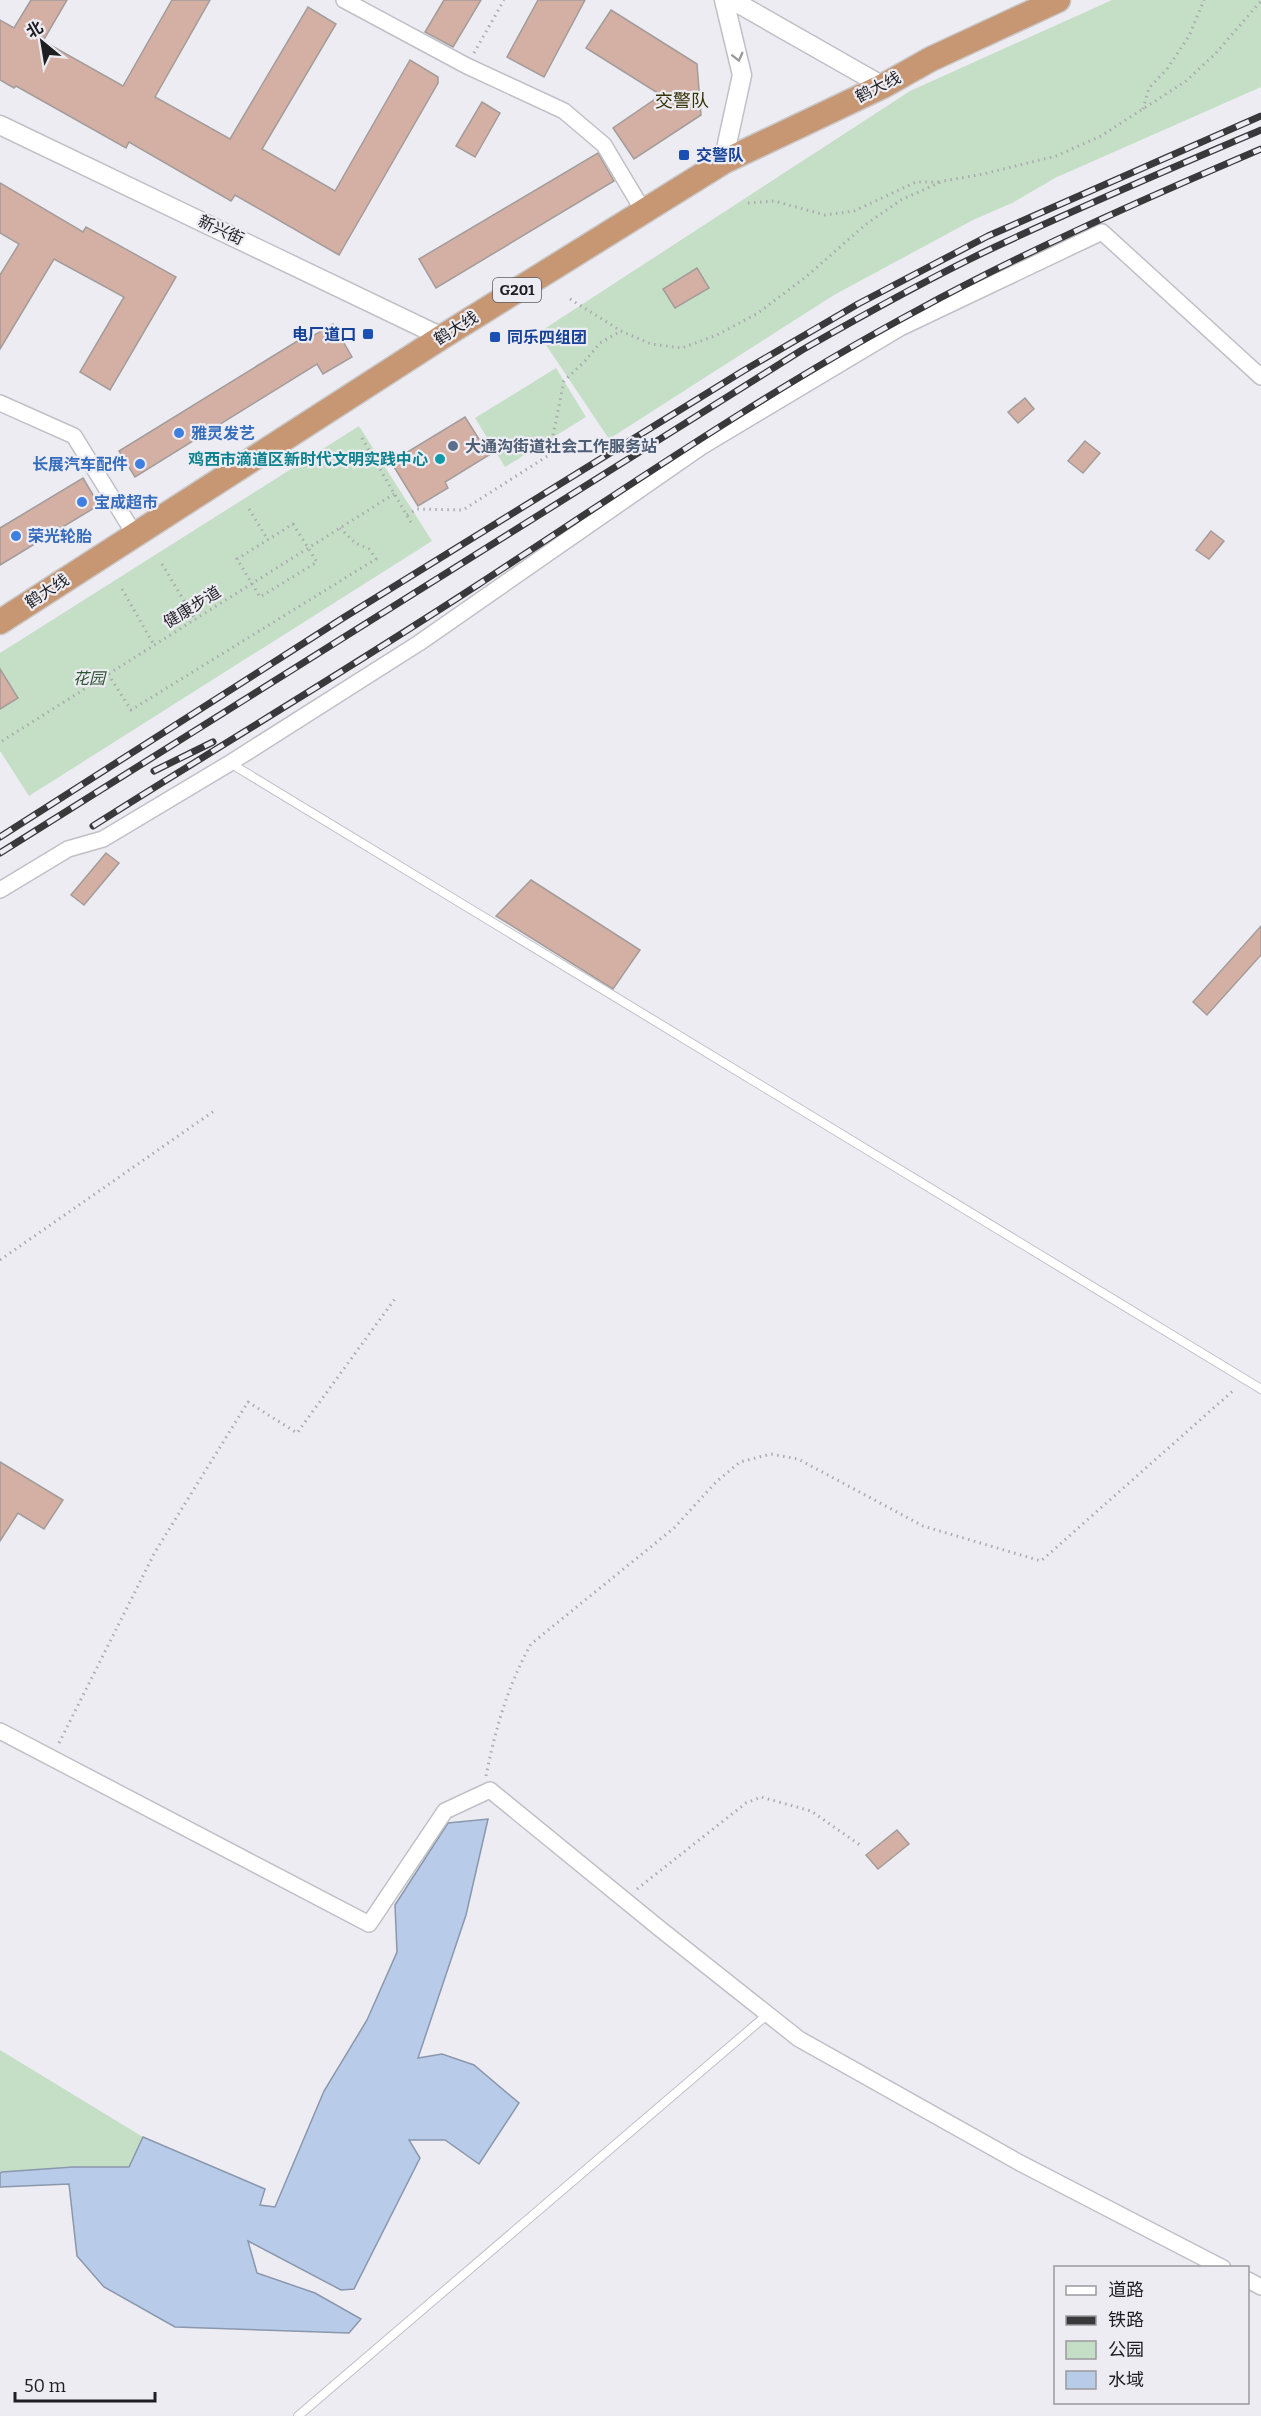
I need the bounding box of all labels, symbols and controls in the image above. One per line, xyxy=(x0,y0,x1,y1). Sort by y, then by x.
north arrow xyxy=(12,12,72,72)
text: 北 xyxy=(23,17,46,42)
one-way arrow xyxy=(730,52,743,62)
street label: 鹤大线 xyxy=(852,68,904,106)
district label: 交警队 xyxy=(655,90,709,112)
place label: 交警队 xyxy=(696,146,744,165)
marker: 交警队 xyxy=(677,148,691,162)
street label: 新兴街 xyxy=(195,211,247,249)
road number: G201 xyxy=(493,278,541,302)
street label: 鹤大线 xyxy=(431,307,481,349)
place label: 电厂道口 xyxy=(292,325,356,344)
marker: 电厂道口 xyxy=(361,327,375,341)
place label: 同乐四组团 xyxy=(507,328,587,347)
marker: 同乐四组团 xyxy=(488,330,502,344)
place label: 雅灵发艺 xyxy=(191,424,255,443)
marker: 雅灵发艺 xyxy=(172,426,186,440)
place label: 大通沟街道社会工作服务站 xyxy=(465,437,657,456)
marker: 大通沟街道社会工作服务站 xyxy=(446,439,460,453)
place label: 鸡西市滴道区新时代文明实践中心 xyxy=(188,450,428,469)
marker: 鸡西市滴道区新时代文明实践中心 xyxy=(433,452,447,466)
place label: 长展汽车配件 xyxy=(32,455,128,474)
marker: 长展汽车配件 xyxy=(133,457,147,471)
place label: 宝成超市 xyxy=(94,493,158,512)
marker: 宝成超市 xyxy=(75,495,89,509)
place label: 荣光轮胎 xyxy=(28,527,92,546)
marker: 荣光轮胎 xyxy=(9,529,23,543)
street label: 鹤大线 xyxy=(22,570,72,612)
street label: 健康步道 xyxy=(160,582,224,632)
park label: 花园 xyxy=(73,669,107,688)
legend xyxy=(1054,2266,1249,2404)
text: 道路 xyxy=(1108,2279,1144,2301)
text: 铁路 xyxy=(1108,2309,1144,2331)
text: 公园 xyxy=(1108,2339,1144,2361)
scale bar xyxy=(15,2365,154,2403)
text: 水域 xyxy=(1108,2369,1144,2391)
text: 50 m xyxy=(24,2375,66,2397)

